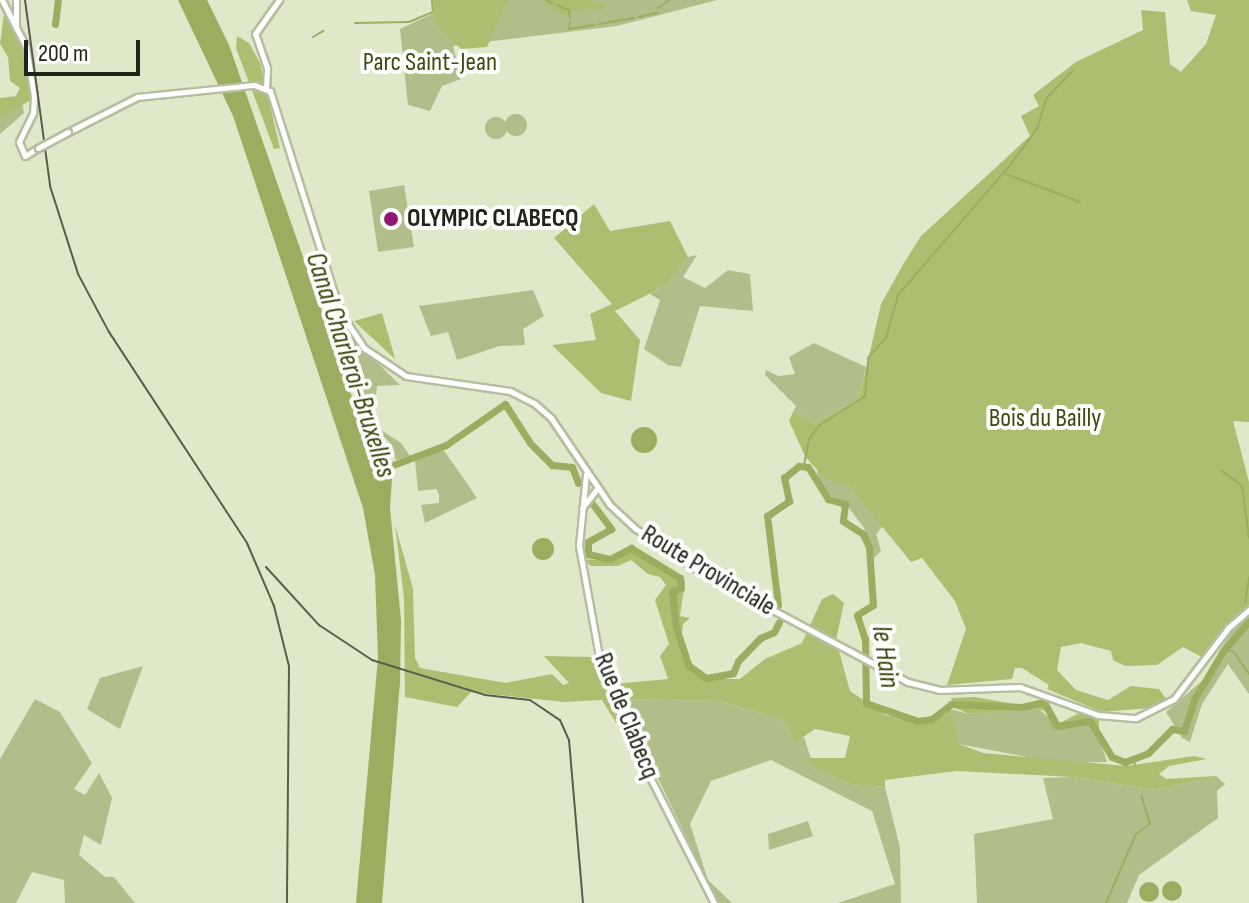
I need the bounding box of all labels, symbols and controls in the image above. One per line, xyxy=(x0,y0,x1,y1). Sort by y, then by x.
scale bar xyxy=(28,24,144,74)
text: 200 m xyxy=(38,39,89,68)
park label: Parc Saint-Jean xyxy=(363,47,497,79)
place label: OLYMPIC CLABECQ xyxy=(407,203,579,235)
marker: OLYMPIC CLABECQ xyxy=(382,210,400,228)
water label: Canal Charleroi-Bruxelles xyxy=(298,248,402,482)
park label: Bois du Bailly xyxy=(989,403,1101,435)
street label: Route Provinciale xyxy=(635,519,781,623)
water label: le Hain xyxy=(864,624,906,690)
street label: Rue de Clabecq xyxy=(587,649,665,783)

